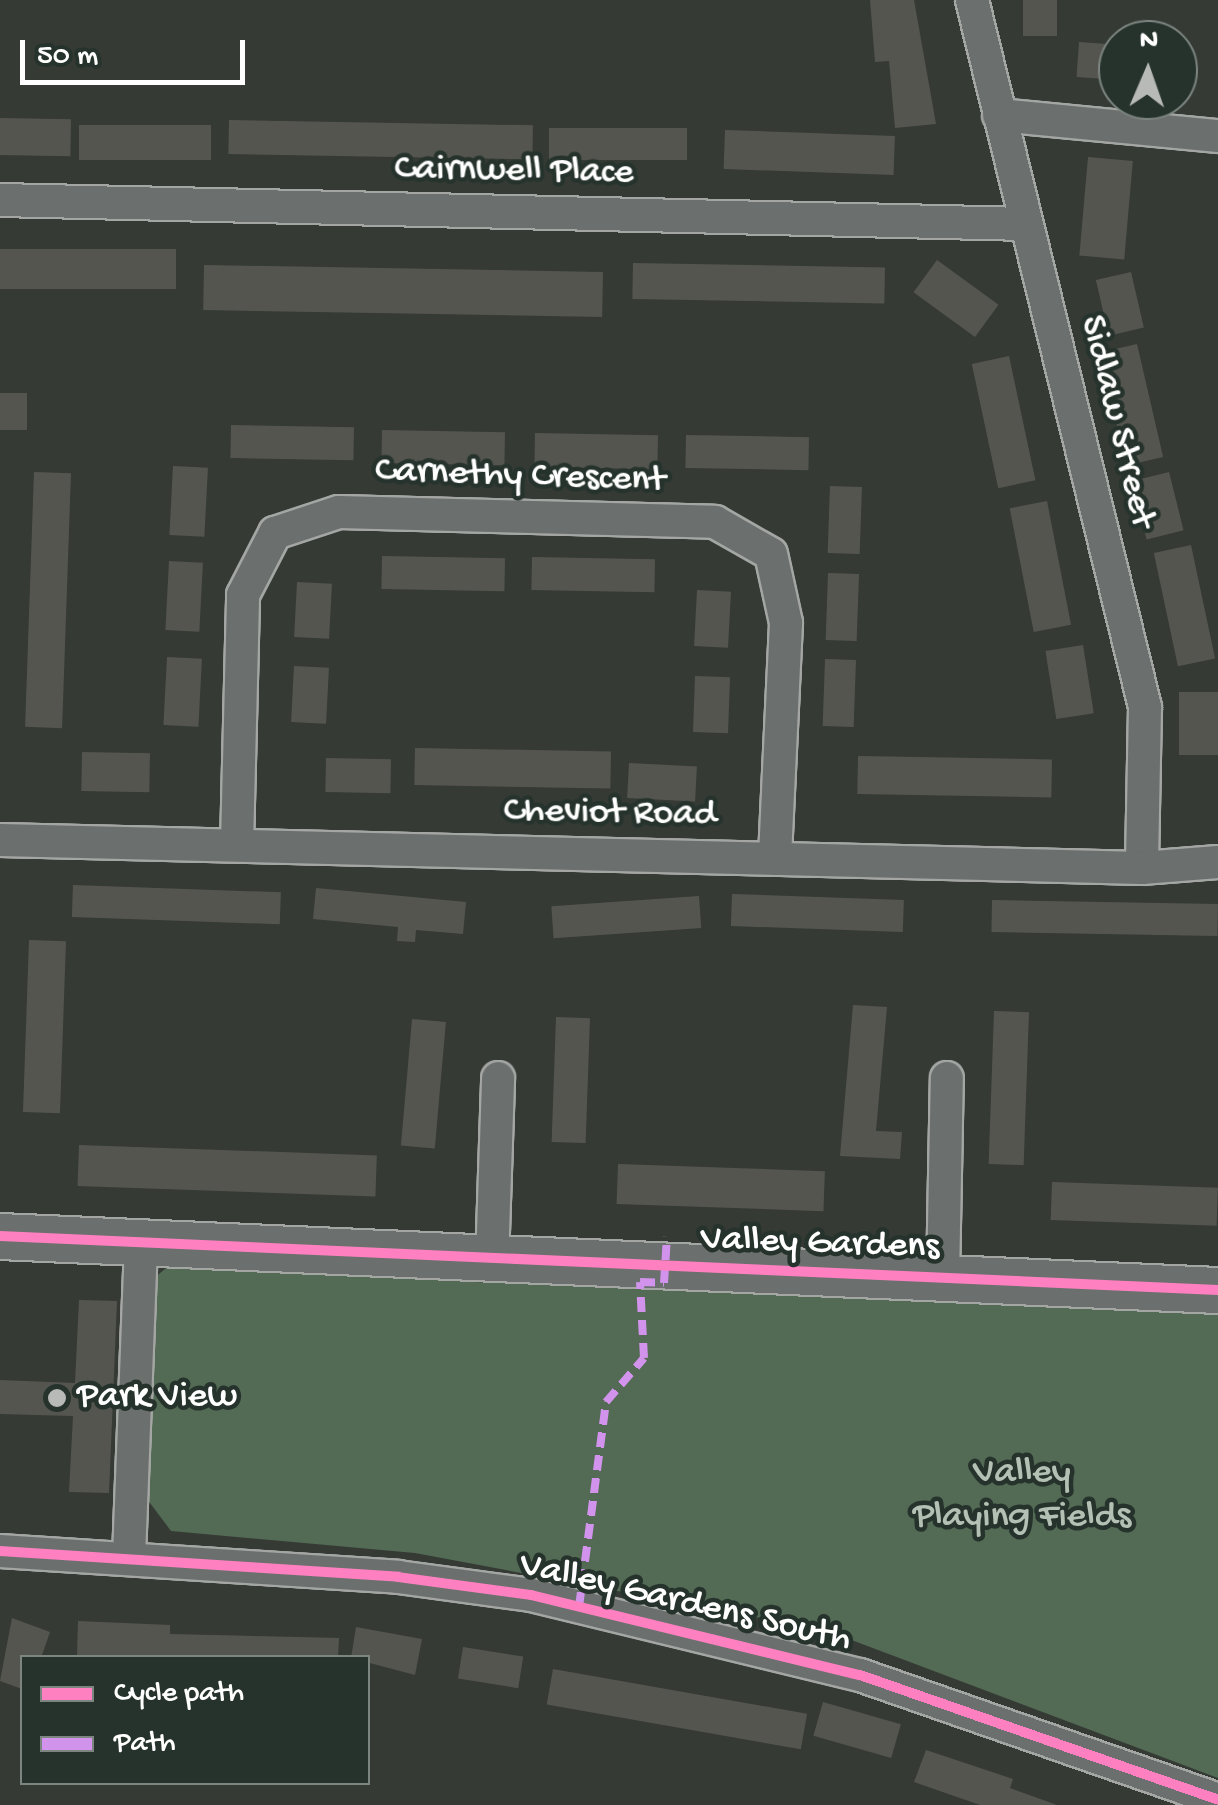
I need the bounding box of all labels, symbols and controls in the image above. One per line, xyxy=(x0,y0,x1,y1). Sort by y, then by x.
scale bar xyxy=(25,20,250,82)
north arrow xyxy=(1098,20,1198,120)
text: N xyxy=(1139,25,1159,58)
text: 50 m xyxy=(37,40,98,75)
street label: Cairnwell Place xyxy=(394,147,634,197)
street label: Sidlaw Street xyxy=(1068,311,1164,533)
street label: Carnethy Crescent xyxy=(374,449,666,505)
street label: Cheviot Road xyxy=(503,789,717,839)
street label: Valley Gardens xyxy=(700,1218,940,1272)
place label: Park View xyxy=(77,1375,237,1421)
marker: Park View xyxy=(46,1387,68,1409)
park label: Valley Playing Fields xyxy=(913,1451,1131,1540)
street label: Valley Gardens South xyxy=(515,1544,855,1664)
legend xyxy=(20,1655,370,1785)
text: Cycle path xyxy=(114,1677,244,1712)
text: Path xyxy=(114,1727,176,1762)

